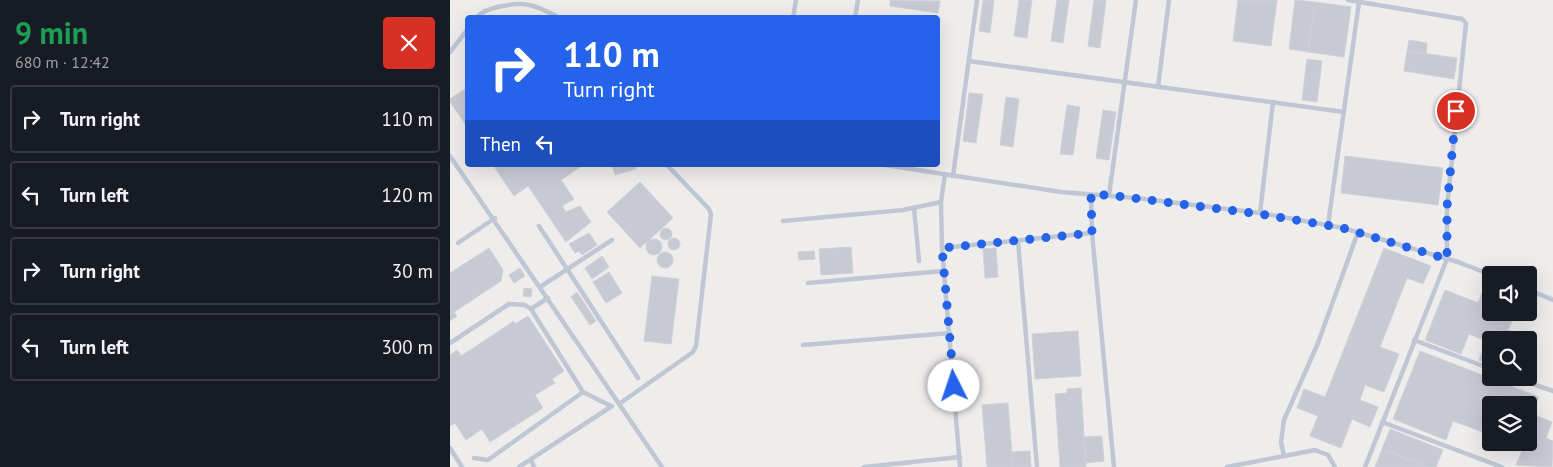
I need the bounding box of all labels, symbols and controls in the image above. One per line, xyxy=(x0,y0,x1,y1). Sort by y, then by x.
text: 9 min xyxy=(15,13,88,52)
button: close xyxy=(383,17,435,69)
text: 110 m xyxy=(563,31,660,77)
icon: right xyxy=(480,35,545,100)
text: 680 m · 12:42 xyxy=(15,52,110,72)
text: Turn right xyxy=(563,75,655,103)
pin xyxy=(1435,90,1477,132)
icon: arrive xyxy=(1442,97,1470,125)
icon: right xyxy=(17,105,45,133)
text: Turn right xyxy=(60,107,140,131)
text: 110 m xyxy=(381,107,433,131)
icon: left xyxy=(531,130,559,158)
text: Then xyxy=(480,132,521,156)
icon: left xyxy=(17,181,45,209)
text: Turn left xyxy=(60,183,129,207)
text: 120 m xyxy=(381,183,433,207)
icon: right xyxy=(17,257,45,285)
text: Turn right xyxy=(60,259,140,283)
text: 30 m xyxy=(392,259,433,283)
map controls xyxy=(1482,266,1537,451)
button: sound xyxy=(1482,266,1537,321)
button: search xyxy=(1482,331,1537,386)
icon: left xyxy=(17,333,45,361)
text: Turn left xyxy=(60,335,129,359)
text: 300 m xyxy=(381,335,433,359)
position arrow xyxy=(927,359,979,411)
button: layers xyxy=(1482,396,1537,451)

